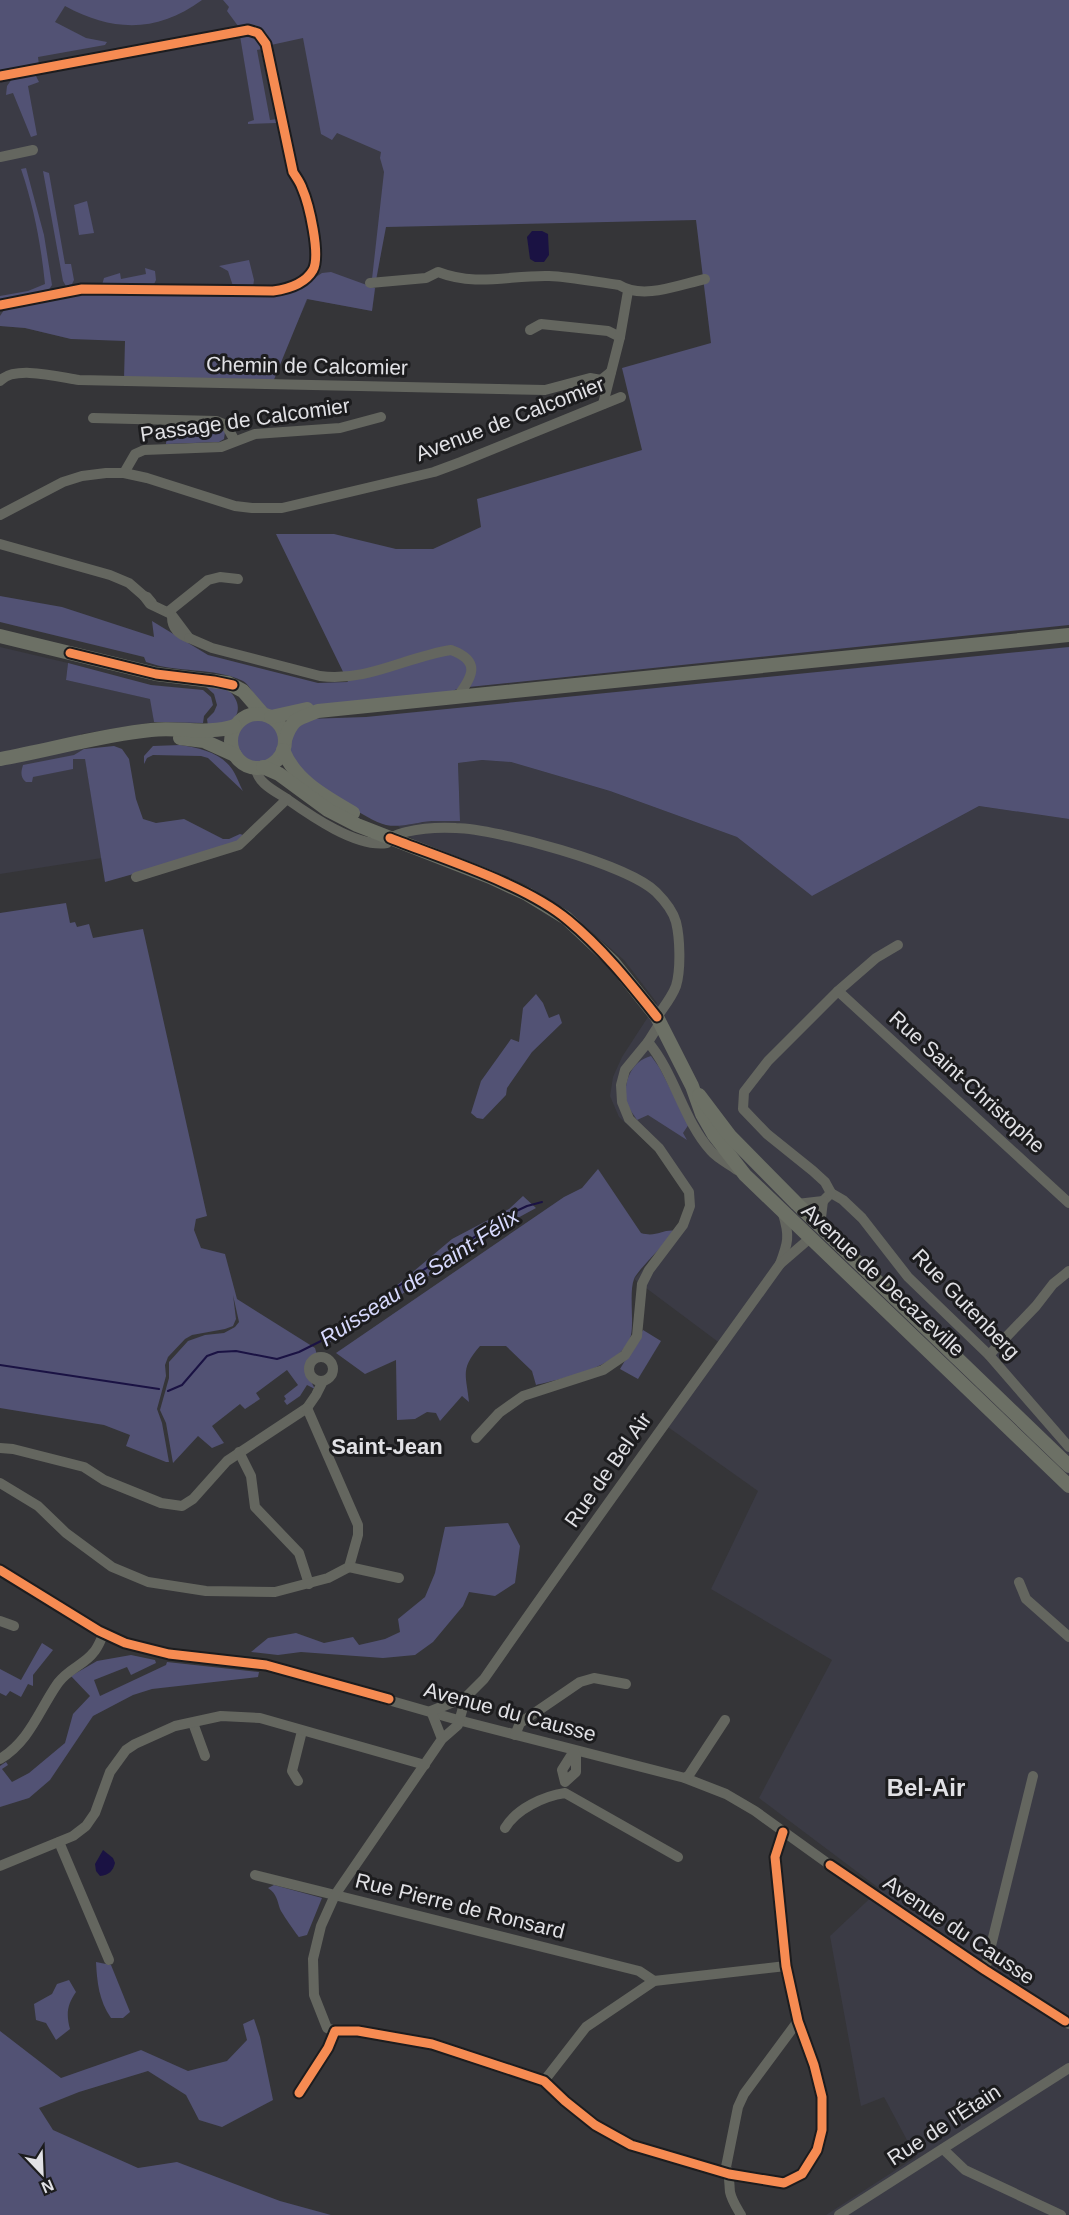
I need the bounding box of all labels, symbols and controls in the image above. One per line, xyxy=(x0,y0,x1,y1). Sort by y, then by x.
street label: Chemin de Calcomier xyxy=(206,352,408,379)
street label: Avenue de Calcomier xyxy=(412,372,607,465)
street label: Passage de Calcomier xyxy=(139,393,351,446)
street label: Rue Saint-Christophe xyxy=(885,1006,1050,1157)
street label: Avenue de Decazeville xyxy=(798,1199,969,1361)
water label: Ruisseau de Saint-Félix xyxy=(315,1203,524,1351)
street label: Rue Gutenberg xyxy=(908,1244,1025,1363)
street label: Rue de Bel Air xyxy=(560,1408,656,1531)
district label: Saint-Jean xyxy=(331,1434,443,1459)
street label: Avenue du Causse xyxy=(422,1677,599,1746)
district label: Bel-Air xyxy=(887,1774,965,1801)
street label: Rue Pierre de Ronsard xyxy=(353,1868,567,1943)
street label: Avenue du Causse xyxy=(879,1871,1039,1989)
street label: Rue de l'Étain xyxy=(883,2080,1005,2170)
north arrow xyxy=(12,2143,72,2203)
text: N xyxy=(39,2176,56,2196)

